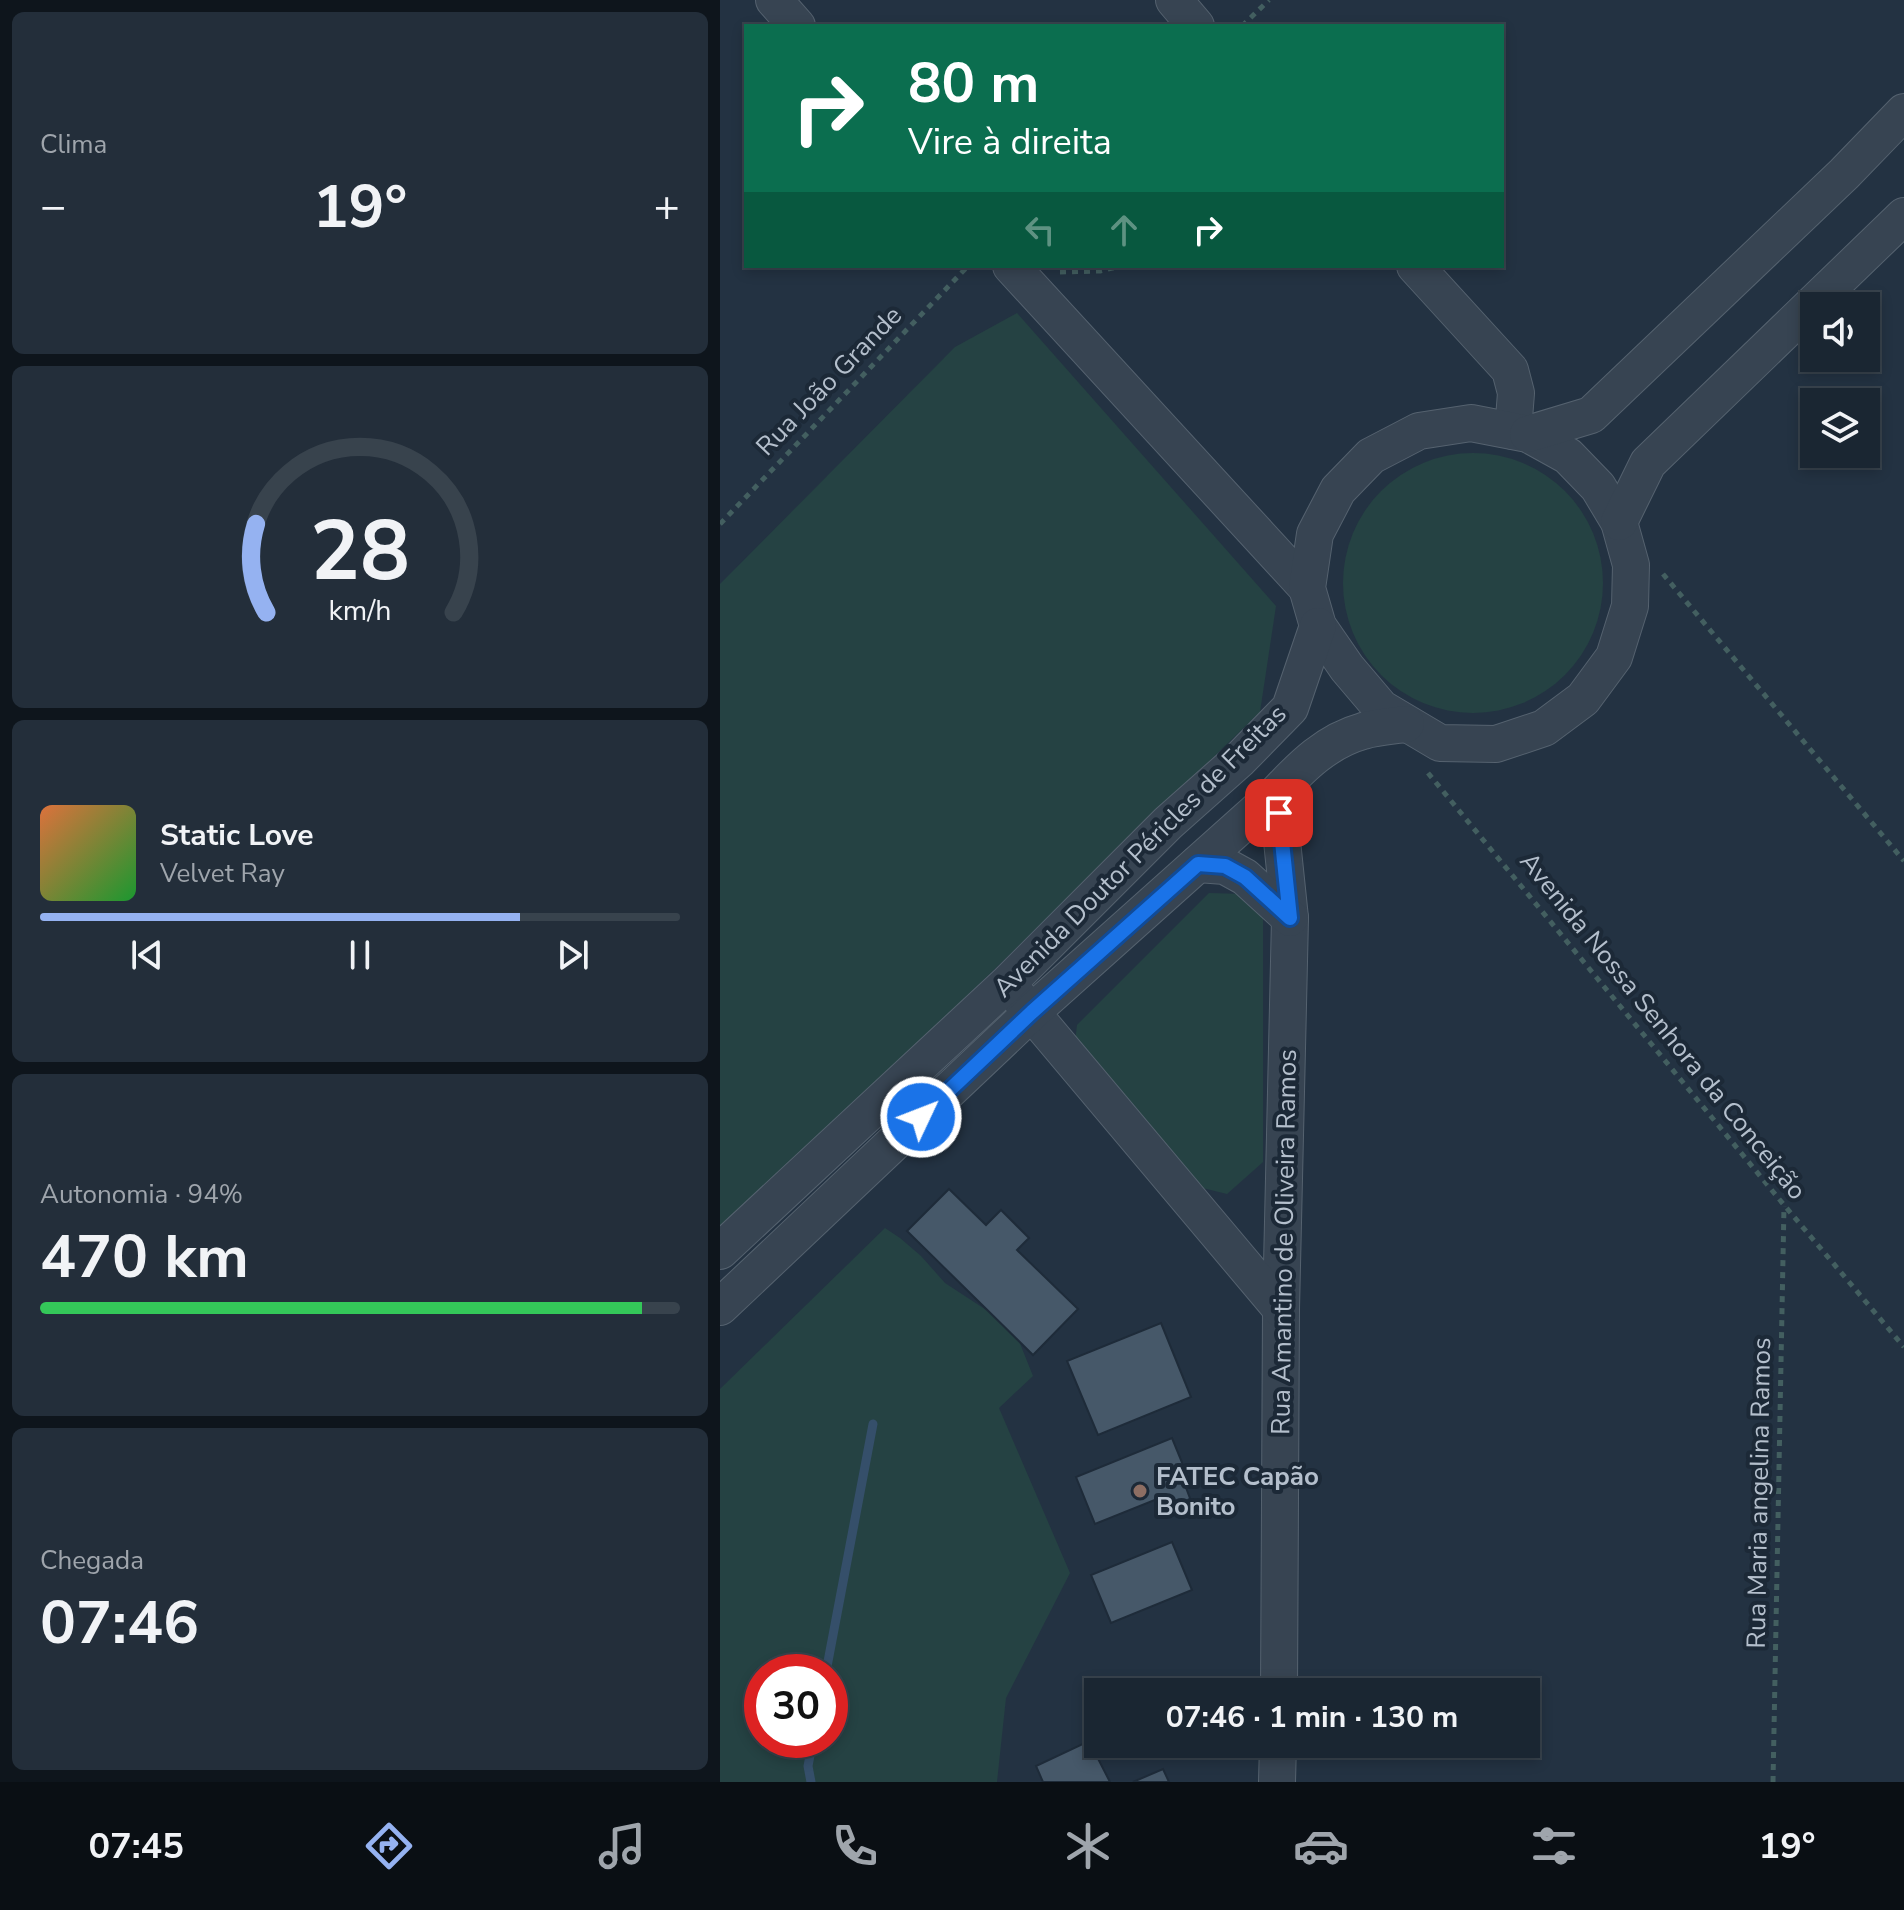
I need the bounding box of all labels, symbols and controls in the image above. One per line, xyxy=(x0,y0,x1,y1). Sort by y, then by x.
text: 80 m xyxy=(908,45,1039,122)
icon: right xyxy=(776,56,880,160)
text: Vire à direita xyxy=(908,118,1112,167)
text: Clima xyxy=(40,127,107,162)
text: 19° xyxy=(313,166,407,248)
text: − xyxy=(40,177,66,237)
text: + xyxy=(654,177,680,237)
icon: left xyxy=(1018,208,1062,252)
icon: ahead xyxy=(1102,208,1146,252)
icon: right xyxy=(1186,208,1230,252)
map controls xyxy=(1800,292,1880,468)
button: sound xyxy=(1800,292,1880,372)
street label: Rua João Grande xyxy=(748,298,910,464)
button: layers xyxy=(1800,388,1880,468)
text: 28 xyxy=(310,495,410,608)
text: km/h xyxy=(329,591,391,630)
street label: Avenida Doutor Péricles de Freitas xyxy=(986,697,1294,1005)
pin xyxy=(1245,779,1313,847)
icon: arrive xyxy=(1257,791,1301,835)
text: Static Love xyxy=(160,815,314,856)
street label: Avenida Nossa Senhora da Conceição xyxy=(1512,845,1814,1207)
text: Velvet Ray xyxy=(160,856,285,891)
icon: previous xyxy=(125,933,169,977)
icon: pause xyxy=(338,933,382,977)
icon: next xyxy=(551,933,595,977)
street label: Rua Amantino de Oliveira Ramos xyxy=(1263,1049,1305,1435)
position arrow xyxy=(879,1075,963,1159)
text: Autonomia · 94% xyxy=(40,1177,243,1212)
text: 470 km xyxy=(40,1216,249,1298)
street label: Rua Maria angelina Ramos xyxy=(1739,1337,1779,1649)
place label: FATEC Capão Bonito xyxy=(1156,1459,1319,1524)
marker: FATEC Capão Bonito xyxy=(1131,1482,1149,1500)
text: Chegada xyxy=(40,1543,144,1578)
text: 07:46 xyxy=(40,1582,199,1664)
speed limit sign: 30 xyxy=(744,1654,848,1758)
text: 07:46 · 1 min · 130 m xyxy=(1166,1697,1458,1738)
icon: directions xyxy=(361,1818,417,1874)
icon: music xyxy=(594,1818,650,1874)
icon: phone xyxy=(827,1818,883,1874)
icon: climate xyxy=(1060,1818,1116,1874)
icon: car xyxy=(1293,1818,1349,1874)
icon: filters xyxy=(1526,1818,1582,1874)
text: 07:45 xyxy=(88,1822,184,1871)
text: 19° xyxy=(1759,1822,1815,1871)

